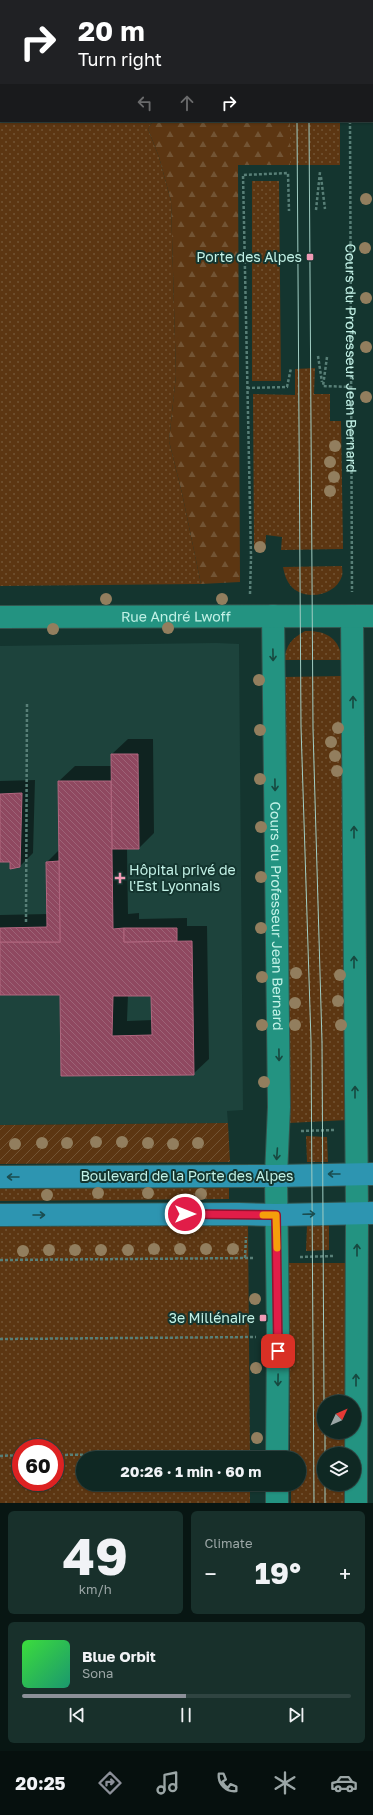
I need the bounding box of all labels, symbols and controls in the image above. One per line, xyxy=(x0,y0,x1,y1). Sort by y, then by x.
text: 20 m xyxy=(78,14,145,47)
icon: right xyxy=(12,16,64,68)
text: Turn right xyxy=(78,48,162,70)
icon: left xyxy=(134,92,156,114)
icon: ahead xyxy=(176,92,198,114)
icon: right xyxy=(218,92,240,114)
street label: Cours du Professeur Jean Bernard xyxy=(343,243,360,473)
place label: Porte des Alpes xyxy=(196,248,302,265)
marker: Porte des Alpes xyxy=(305,252,315,262)
street label: Rue André Lwoff xyxy=(121,607,231,625)
one-way arrow xyxy=(269,648,277,661)
one-way arrow xyxy=(349,696,357,709)
one-way arrow xyxy=(271,778,279,791)
street label: Cours du Professeur Jean Bernard xyxy=(267,801,287,1031)
one-way arrow xyxy=(350,826,358,839)
place label: Hôpital privé de l'Est Lyonnais xyxy=(129,861,236,894)
marker: Hôpital privé de l'Est Lyonnais xyxy=(114,872,126,884)
one-way arrow xyxy=(350,956,358,969)
one-way arrow xyxy=(275,1048,283,1061)
one-way arrow xyxy=(351,1086,359,1099)
one-way arrow xyxy=(274,1147,281,1160)
street label: Boulevard de la Porte des Alpes xyxy=(80,1167,294,1184)
one-way arrow xyxy=(328,1170,341,1178)
one-way arrow xyxy=(7,1173,20,1181)
position arrow xyxy=(164,1193,206,1235)
one-way arrow xyxy=(302,1210,315,1217)
one-way arrow xyxy=(32,1211,45,1219)
one-way arrow xyxy=(353,1244,361,1257)
place label: 3e Millénaire xyxy=(169,1309,255,1326)
marker: 3e Millénaire xyxy=(258,1313,268,1323)
pin xyxy=(261,1334,295,1368)
icon: arrive xyxy=(267,1340,289,1362)
one-way arrow xyxy=(274,1373,282,1386)
one-way arrow xyxy=(352,1374,360,1387)
north arrow xyxy=(317,1395,361,1439)
map controls xyxy=(317,1395,361,1491)
speed limit sign: 60 xyxy=(12,1439,64,1491)
button: layers xyxy=(317,1447,361,1491)
text: 20:26 · 1 min · 60 m xyxy=(121,1462,261,1480)
text: 49 xyxy=(62,1524,128,1586)
text: Climate xyxy=(205,1535,252,1551)
text: 19° xyxy=(255,1555,301,1591)
text: − xyxy=(205,1560,217,1587)
text: + xyxy=(339,1560,351,1587)
text: km/h xyxy=(79,1581,112,1597)
text: Blue Orbit xyxy=(82,1647,156,1665)
text: Sona xyxy=(82,1665,113,1681)
icon: previous xyxy=(66,1704,88,1726)
icon: pause xyxy=(175,1704,197,1726)
icon: next xyxy=(285,1704,307,1726)
icon: directions xyxy=(96,1769,124,1797)
icon: music xyxy=(154,1769,182,1797)
icon: phone xyxy=(213,1769,241,1797)
icon: climate xyxy=(271,1769,299,1797)
icon: car xyxy=(330,1769,358,1797)
text: 20:25 xyxy=(15,1772,66,1794)

